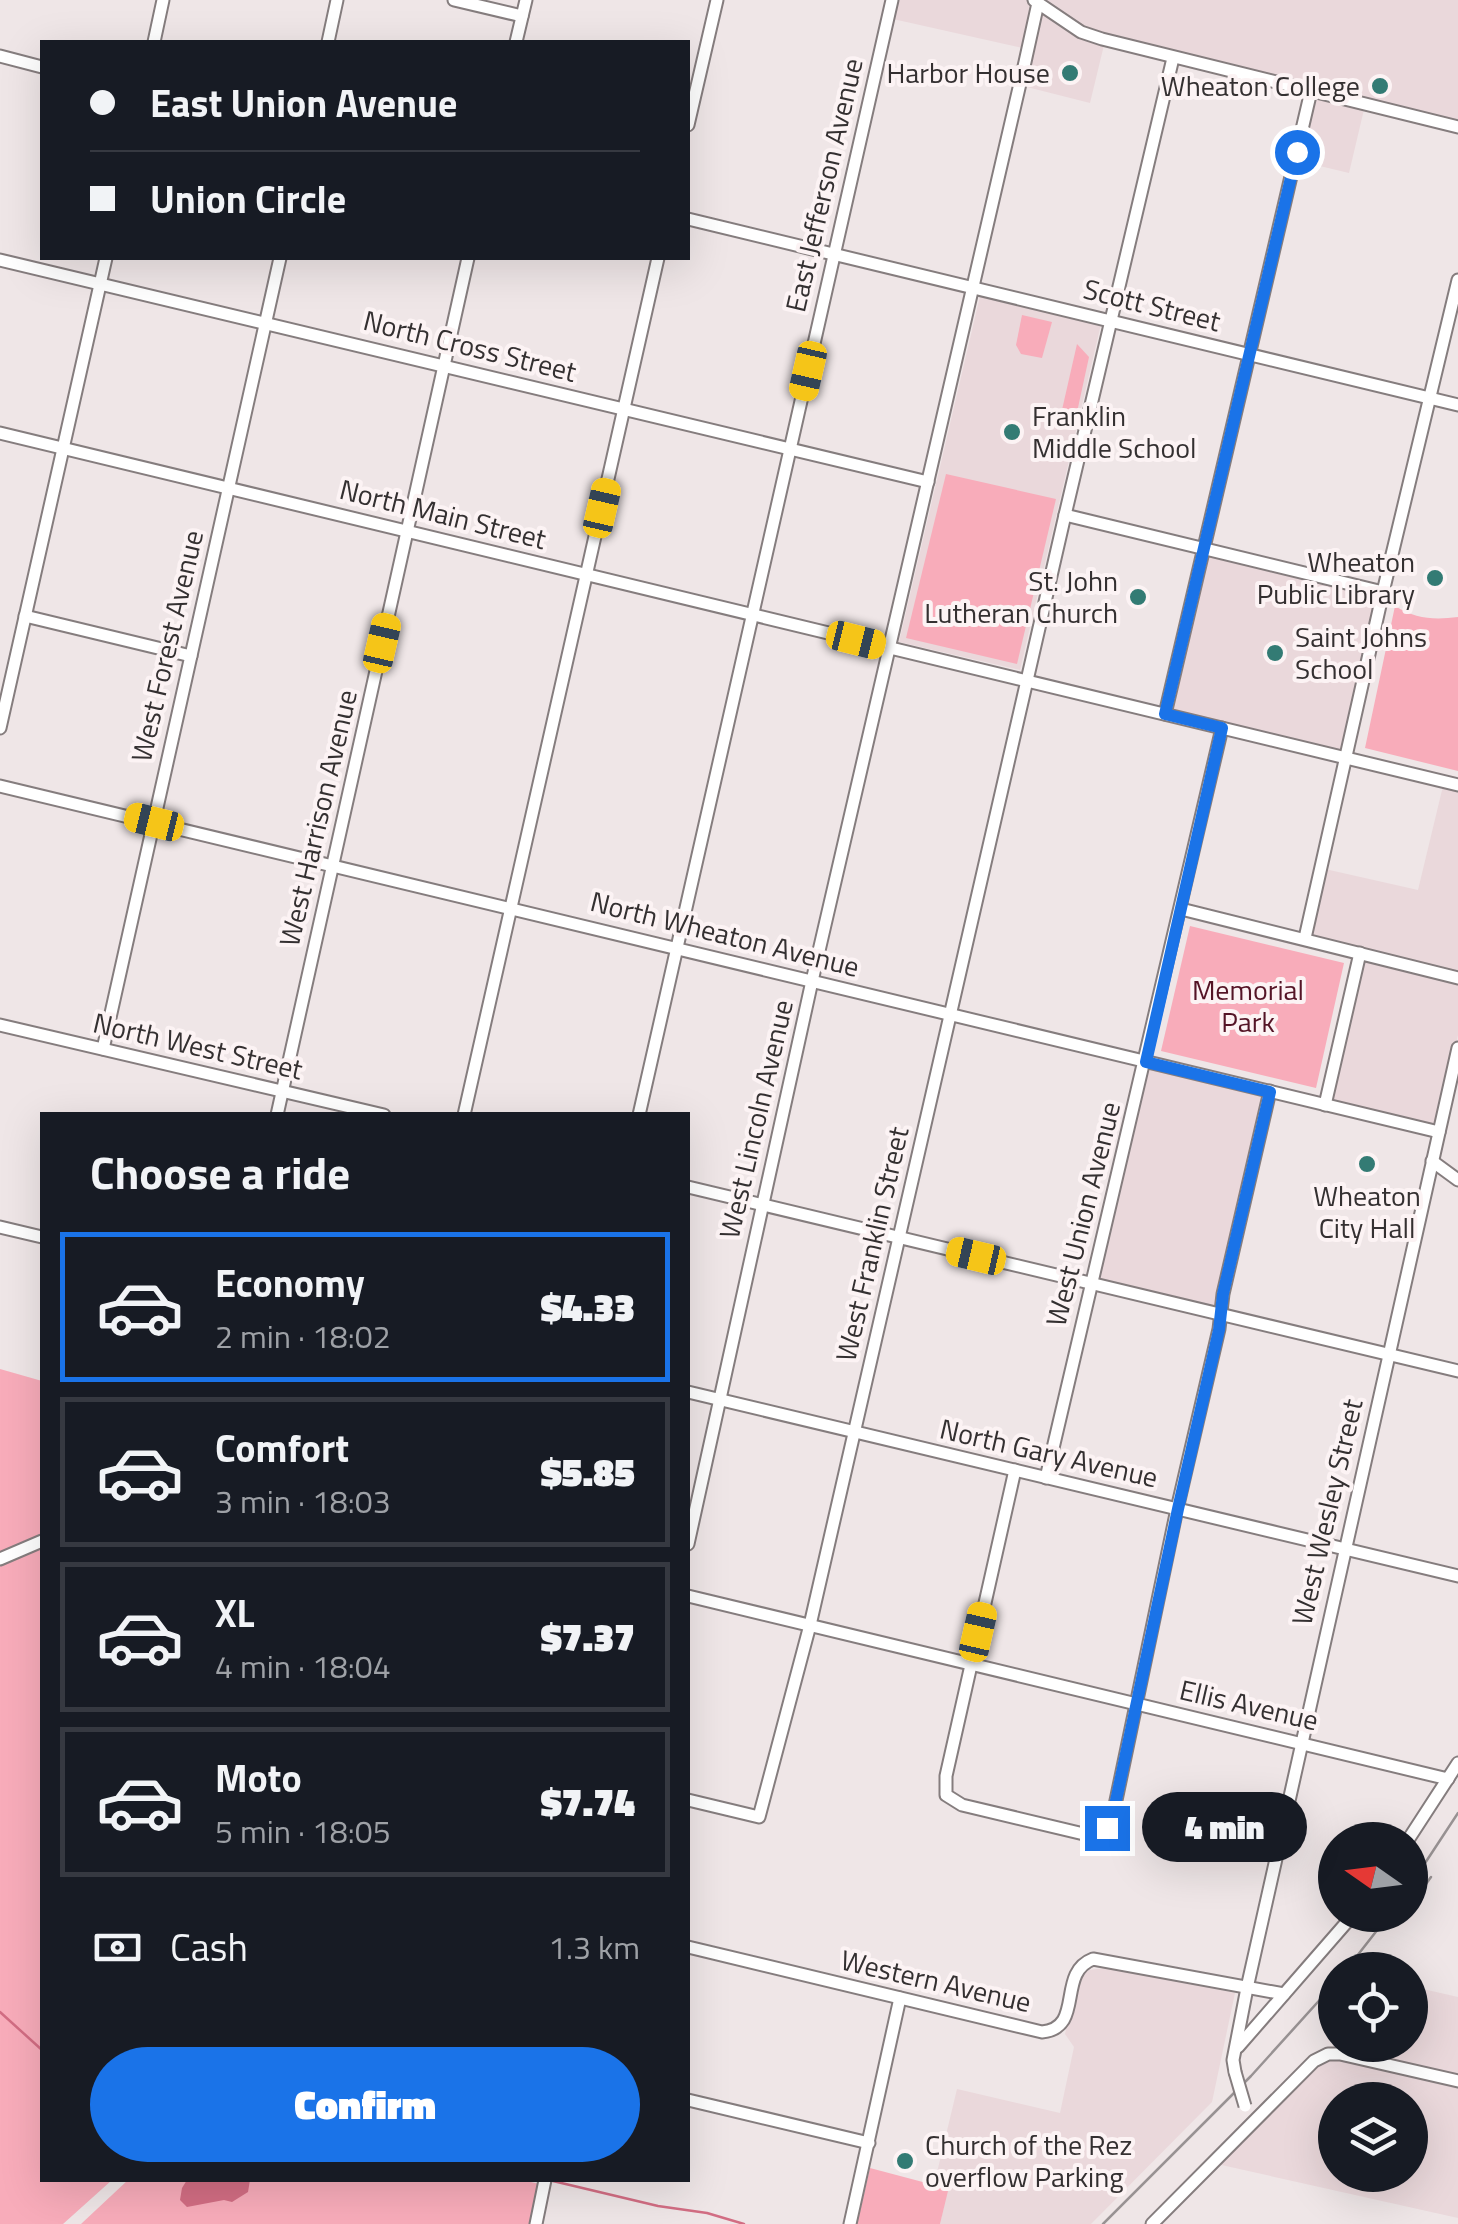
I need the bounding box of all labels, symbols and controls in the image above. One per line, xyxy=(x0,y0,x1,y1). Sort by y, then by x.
place label: Harbor House xyxy=(886,51,1050,94)
street label: East Jefferson Avenue xyxy=(773,54,874,316)
marker: Harbor House xyxy=(1059,62,1081,84)
place label: Wheaton College xyxy=(1161,64,1360,107)
text: East Union Avenue xyxy=(150,74,457,132)
marker: Wheaton College xyxy=(1369,75,1391,97)
route start xyxy=(1275,130,1320,175)
text: Union Circle xyxy=(150,170,346,228)
street label: Scott Street xyxy=(1079,267,1225,342)
street label: North Cross Street xyxy=(359,298,581,393)
car xyxy=(787,338,829,404)
place label: Franklin Middle School xyxy=(1032,394,1197,469)
marker: Franklin Middle School xyxy=(1001,421,1023,443)
street label: North Main Street xyxy=(335,467,551,560)
car xyxy=(581,475,623,541)
street label: West Forest Avenue xyxy=(119,526,214,766)
place label: Wheaton Public Library xyxy=(1257,540,1415,615)
place label: St. John Lutheran Church xyxy=(924,559,1118,634)
marker: Wheaton Public Library xyxy=(1424,567,1446,589)
marker: St. John Lutheran Church xyxy=(1127,586,1149,608)
car xyxy=(361,610,403,676)
place label: Saint Johns School xyxy=(1295,615,1427,690)
car xyxy=(823,618,889,662)
marker: Saint Johns School xyxy=(1264,642,1286,664)
street label: West Harrison Avenue xyxy=(267,685,368,951)
car xyxy=(121,800,187,844)
street label: North Wheaton Avenue xyxy=(586,879,864,988)
park label: Memorial Park xyxy=(1192,968,1304,1043)
street label: West Lincoln Avenue xyxy=(707,995,804,1243)
street label: North West Street xyxy=(89,1001,307,1091)
street label: West Union Avenue xyxy=(1034,1097,1131,1331)
street label: West Franklin Street xyxy=(824,1122,919,1365)
text: Choose a ride xyxy=(90,1138,350,1206)
marker: Wheaton City Hall xyxy=(1356,1153,1378,1175)
place label: Wheaton City Hall xyxy=(1313,1174,1421,1249)
car xyxy=(943,1235,1009,1277)
text: Economy xyxy=(215,1254,365,1312)
icon: car xyxy=(95,1262,185,1352)
text: $4.33 xyxy=(541,1278,635,1336)
text: 2 min · 18:02 xyxy=(215,1312,391,1360)
street label: West Wesley Street xyxy=(1280,1394,1373,1629)
street label: North Gary Avenue xyxy=(936,1407,1162,1498)
text: Comfort xyxy=(215,1419,349,1477)
icon: car xyxy=(95,1427,185,1517)
text: $5.85 xyxy=(541,1443,635,1501)
text: 3 min · 18:03 xyxy=(215,1477,391,1525)
text: XL xyxy=(215,1584,255,1642)
icon: car xyxy=(95,1592,185,1682)
car xyxy=(957,1599,999,1665)
text: $7.37 xyxy=(541,1608,635,1666)
text: 4 min · 18:04 xyxy=(215,1642,391,1690)
street label: Ellis Avenue xyxy=(1175,1668,1323,1741)
text: Moto xyxy=(215,1749,302,1807)
icon: car xyxy=(95,1757,185,1847)
text: $7.74 xyxy=(541,1773,635,1831)
callout: 4 min xyxy=(1142,1793,1307,1863)
text: 4 min xyxy=(1185,1803,1264,1851)
route end xyxy=(1085,1806,1130,1851)
text: 5 min · 18:05 xyxy=(215,1807,391,1855)
north arrow xyxy=(1318,1822,1428,1932)
map controls xyxy=(1318,1822,1428,2192)
text: Cash xyxy=(170,1918,248,1976)
icon: cash xyxy=(90,1920,145,1975)
text: 1.3 km xyxy=(548,1923,640,1971)
street label: Western Avenue xyxy=(837,1938,1035,2023)
button: locate xyxy=(1318,1952,1428,2062)
button: Confirm xyxy=(90,2047,640,2162)
button: layers xyxy=(1318,2082,1428,2192)
place label: Church of the Rez overflow Parking xyxy=(925,2123,1132,2198)
marker: Church of the Rez overflow Parking xyxy=(894,2150,916,2172)

